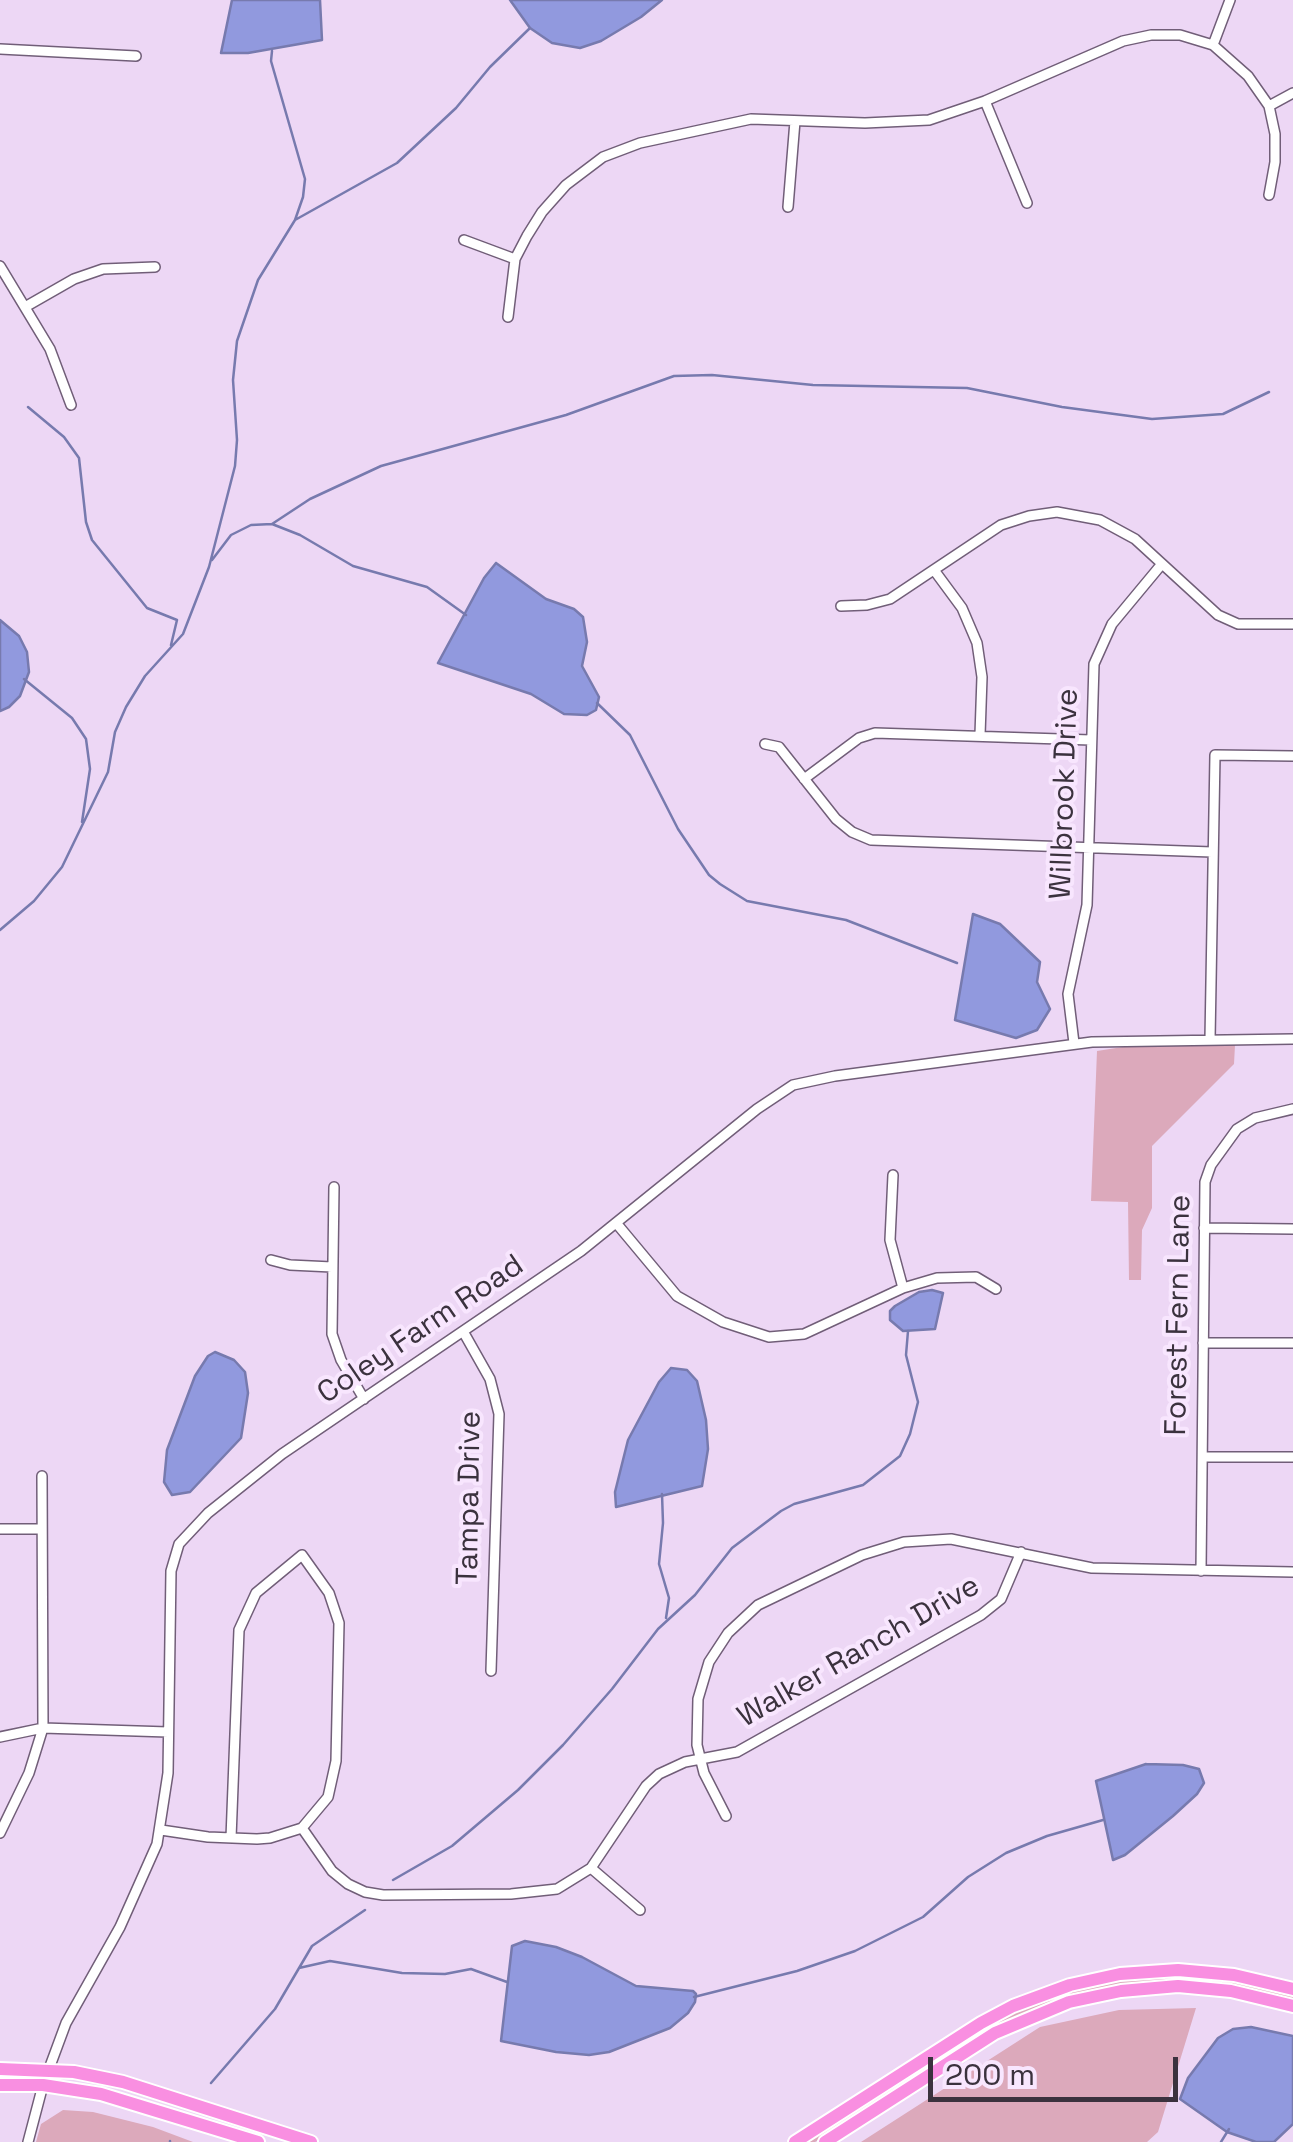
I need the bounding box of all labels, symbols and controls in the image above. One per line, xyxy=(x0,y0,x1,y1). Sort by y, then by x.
street label: Willbrook Drive xyxy=(1043,688,1087,900)
street label: Forest Fern Lane xyxy=(1159,1194,1199,1436)
street label: Coley Farm Road xyxy=(311,1248,531,1412)
street label: Tampa Drive xyxy=(450,1411,490,1585)
street label: Walker Ranch Drive xyxy=(732,1568,986,1736)
scale bar xyxy=(933,2037,1183,2099)
text: 200 m xyxy=(945,2055,1035,2094)

